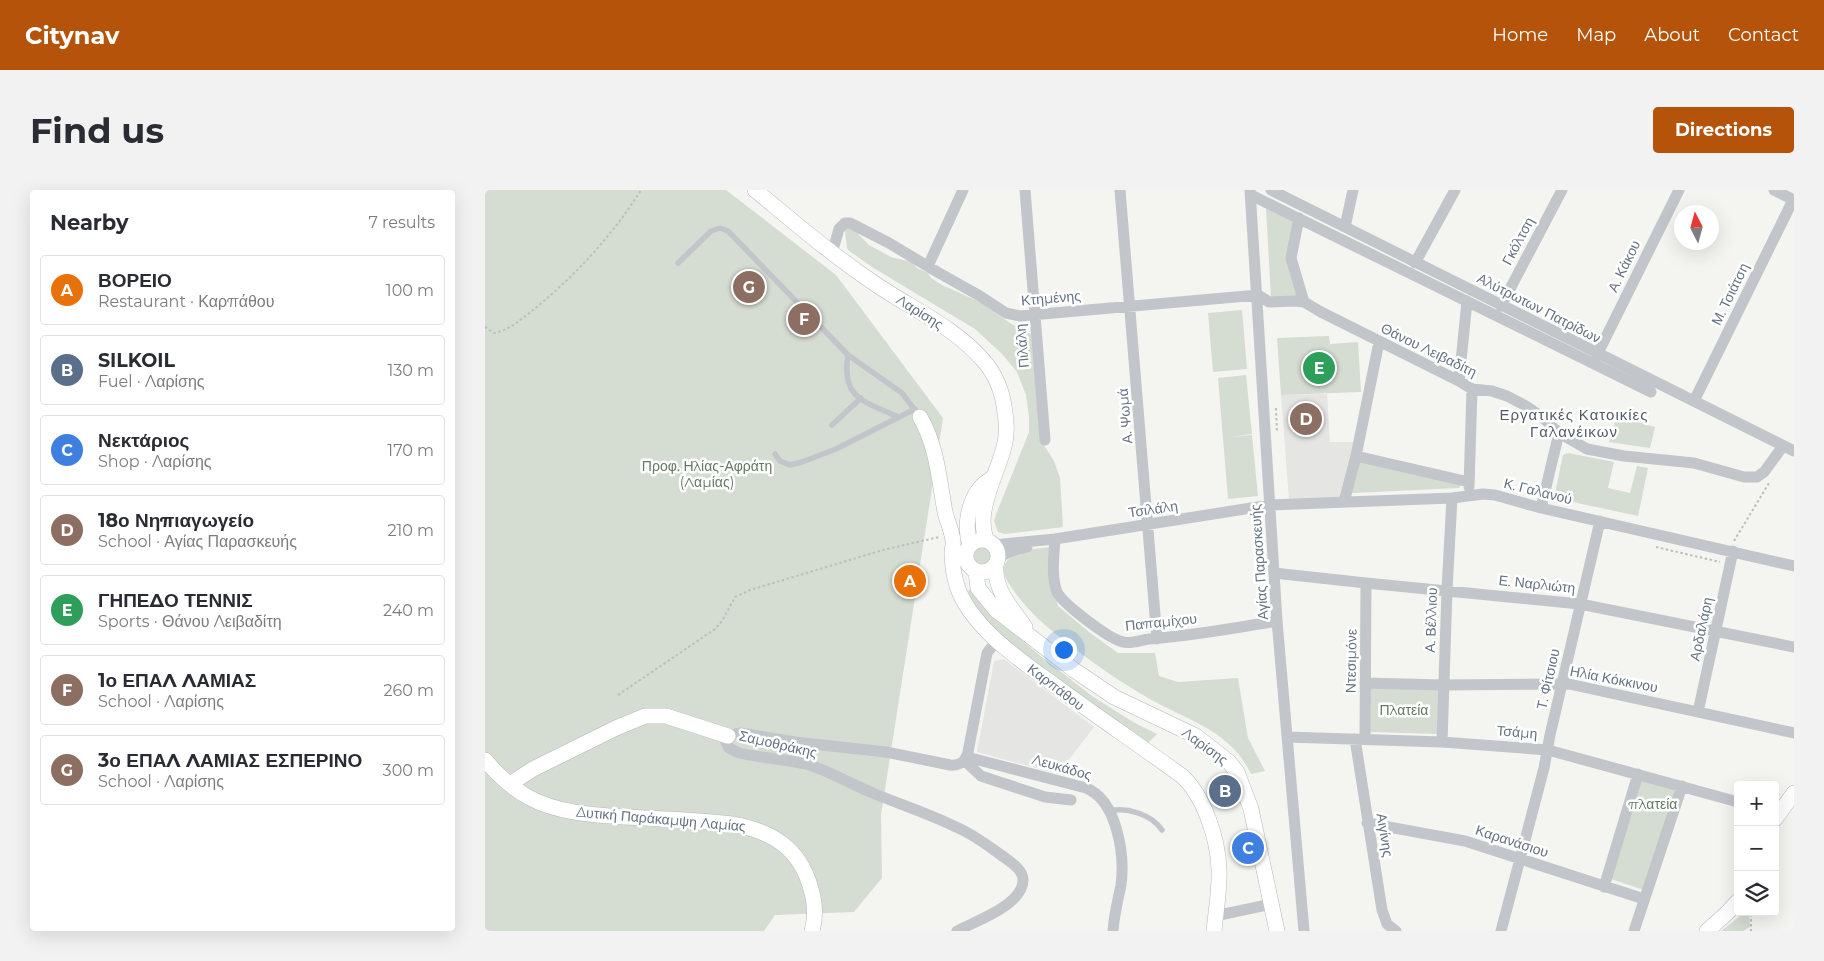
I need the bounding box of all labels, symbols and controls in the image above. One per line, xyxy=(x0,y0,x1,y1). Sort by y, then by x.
text: Citynav xyxy=(25,21,119,50)
text: Home xyxy=(1492,24,1548,46)
text: Map xyxy=(1576,24,1616,46)
text: About xyxy=(1644,24,1700,46)
text: Contact xyxy=(1728,24,1799,46)
button: Directions xyxy=(1653,107,1794,153)
text: Find us xyxy=(30,109,164,152)
north arrow xyxy=(1674,205,1719,250)
text: Nearby xyxy=(50,210,129,235)
text: 7 results xyxy=(368,213,435,232)
street label: Γκόλτση xyxy=(1498,214,1538,268)
street label: Α. Κάκου xyxy=(1604,237,1644,295)
street label: Μ. Τσιάτση xyxy=(1707,260,1753,328)
pin: G xyxy=(733,268,765,306)
text: ΒΟΡΕΙΟ xyxy=(98,269,172,292)
street label: Αλύτρωτων Πατρίδων xyxy=(1474,269,1604,347)
text: A xyxy=(61,281,73,300)
text: 100 m xyxy=(386,281,434,300)
street label: Κτημένης xyxy=(1020,286,1082,310)
street label: Λαρίσης xyxy=(893,291,947,334)
text: Restaurant · Καρπάθου xyxy=(98,292,275,311)
pin: F xyxy=(788,300,820,338)
street label: Θάνου Λειβαδίτη xyxy=(1378,319,1480,381)
street label: Πιλάλη xyxy=(1011,323,1033,369)
text: SILKOIL xyxy=(98,349,175,372)
pin: E xyxy=(1303,349,1335,387)
text: B xyxy=(61,361,73,380)
text: 130 m xyxy=(387,361,434,380)
text: Fuel · Λαρίσης xyxy=(98,372,205,391)
street label: Α. Ψωμά xyxy=(1114,387,1136,445)
pin: D xyxy=(1290,400,1322,438)
district label: Εργατικές Κατοικίες Γαλανέικων xyxy=(1500,405,1648,441)
text: Νεκτάριος xyxy=(98,429,189,452)
text: C xyxy=(61,441,73,460)
text: 170 m xyxy=(387,441,434,460)
text: Shop · Λαρίσης xyxy=(98,452,212,471)
park label: Προφ. Ηλίας-Αφράτη (Λαμίας) xyxy=(642,457,772,491)
street label: Κ. Γαλανού xyxy=(1502,474,1574,508)
street label: Τσιλάλη xyxy=(1127,497,1179,521)
street label: Αγίας Παρασκευής xyxy=(1246,503,1272,621)
text: 18ο Νηπιαγωγείο xyxy=(98,509,254,532)
text: D xyxy=(60,521,74,540)
text: 210 m xyxy=(387,521,434,540)
text: School · Αγίας Παρασκευής xyxy=(98,532,297,551)
pin: A xyxy=(894,562,926,600)
street label: Ε. Ναρλιώτη xyxy=(1498,571,1576,597)
street label: Α. Βέλλιου xyxy=(1421,587,1441,653)
text: ΓΗΠΕΔΟ ΤΕΝΝΙΣ xyxy=(98,589,253,612)
street label: Αρδαλάρη xyxy=(1685,596,1717,662)
text: E xyxy=(62,601,72,620)
text: 240 m xyxy=(383,601,434,620)
street label: Παπαμίχου xyxy=(1124,609,1198,635)
text: Sports · Θάνου Λειβαδίτη xyxy=(98,612,282,631)
street label: Ντεσιμόνε xyxy=(1341,629,1361,693)
your location xyxy=(1051,637,1077,663)
street label: Τ. Φίτσιου xyxy=(1532,647,1564,711)
street label: Καρπάθου xyxy=(1024,660,1088,714)
street label: Ηλία Κόκκινου xyxy=(1569,662,1659,696)
text: 1ο ΕΠΑΛ ΛΑΜΙΑΣ xyxy=(98,669,256,692)
text: F xyxy=(62,681,72,700)
text: 260 m xyxy=(383,681,434,700)
text: School · Λαρίσης xyxy=(98,692,224,711)
park label: Πλατεία xyxy=(1380,701,1428,719)
street label: Τσάμη xyxy=(1496,721,1538,743)
street label: Λαρίσης xyxy=(1179,723,1232,769)
street label: Σαμοθράκης xyxy=(737,726,819,762)
text: 3ο ΕΠΑΛ ΛΑΜΙΑΣ ΕΣΠΕΡΙΝΟ xyxy=(98,749,362,772)
street label: Λευκάδος xyxy=(1030,750,1094,784)
text: G xyxy=(61,761,73,780)
text: 300 m xyxy=(383,761,434,780)
text: School · Λαρίσης xyxy=(98,772,224,791)
pin: B xyxy=(1209,772,1241,810)
map controls xyxy=(1734,781,1779,916)
button: + xyxy=(1734,781,1779,826)
park label: πλατεία xyxy=(1628,795,1677,813)
street label: Δυτική Παράκαμψη Λαμίας xyxy=(575,803,747,835)
street label: Αιγίνης xyxy=(1373,812,1397,858)
street label: Καρανάσιου xyxy=(1473,821,1551,861)
button: − xyxy=(1734,826,1779,871)
pin: C xyxy=(1232,829,1264,867)
button: layers xyxy=(1734,871,1779,916)

